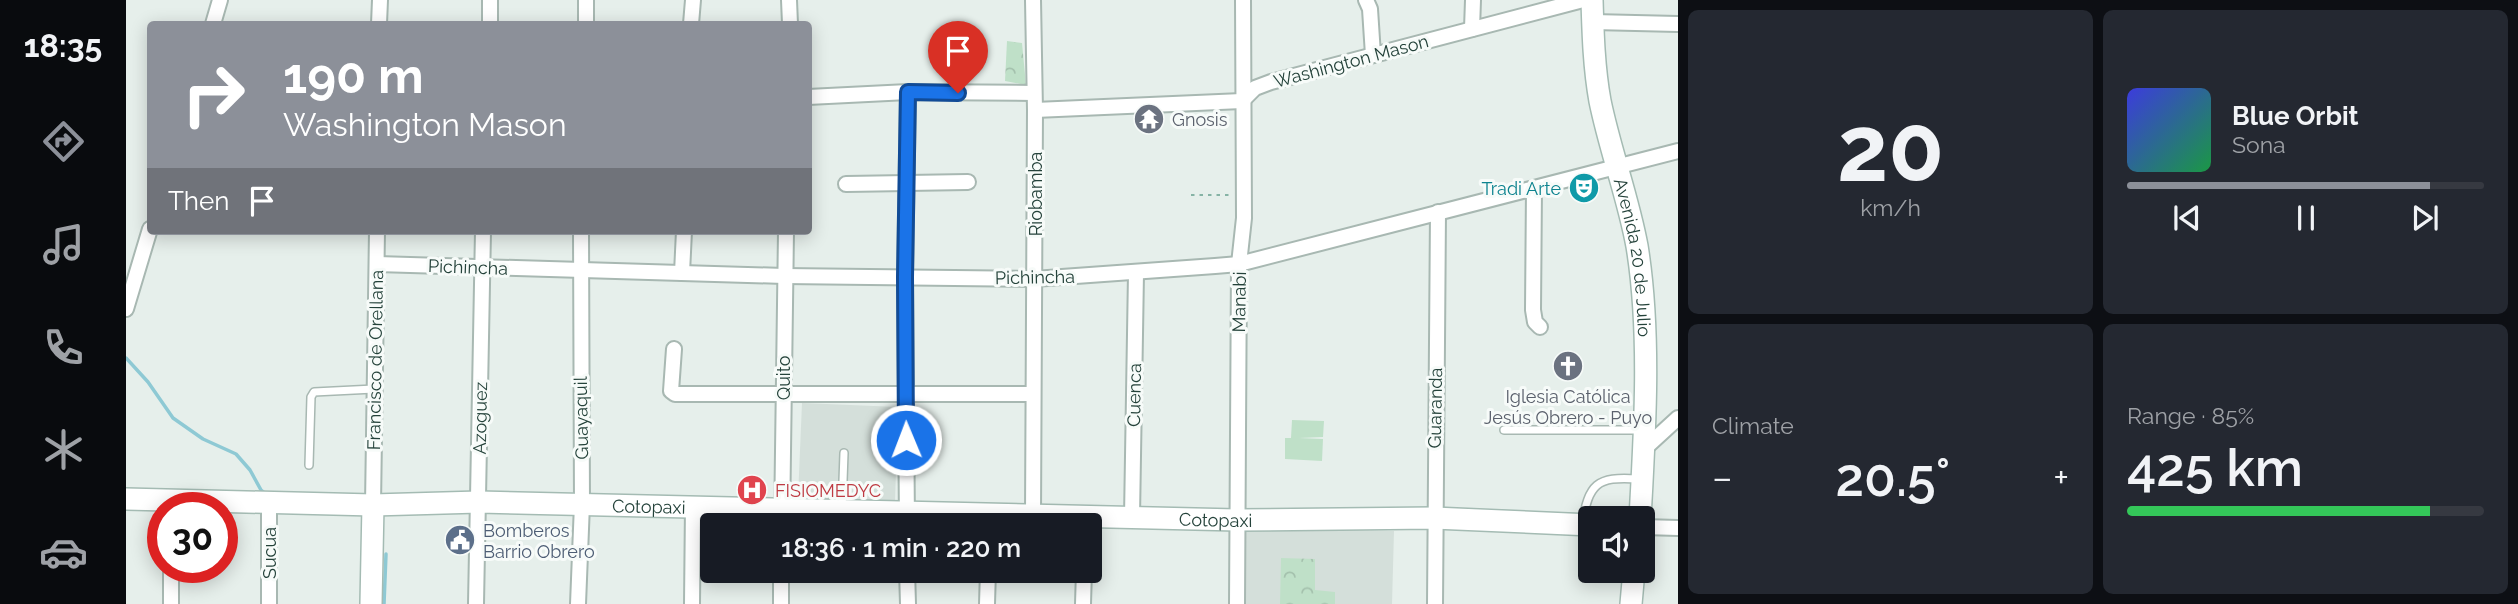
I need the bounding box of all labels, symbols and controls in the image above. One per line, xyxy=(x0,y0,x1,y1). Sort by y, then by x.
pin xyxy=(928,21,988,93)
text: 18:35 xyxy=(24,27,102,64)
street label: Washington Mason xyxy=(1271,30,1431,92)
icon: arrive xyxy=(939,32,977,70)
text: 190 m xyxy=(283,47,424,104)
icon: right xyxy=(168,49,259,140)
text: 20 xyxy=(1837,95,1944,202)
text: Blue Orbit xyxy=(2232,101,2359,131)
temple icon: Gnosis xyxy=(1132,102,1166,136)
text: Washington Mason xyxy=(283,106,567,143)
place label: Gnosis xyxy=(1172,109,1228,130)
icon: directions xyxy=(39,117,88,166)
text: Sona xyxy=(2232,131,2286,158)
street label: Riobamba xyxy=(1025,152,1046,236)
theatre icon: Tradi Arte xyxy=(1567,171,1601,205)
street label: Avenida 20 de Julio xyxy=(1610,175,1656,338)
place label: Tradi Arte xyxy=(1481,178,1561,199)
icon: arrive xyxy=(243,182,281,220)
text: Then xyxy=(168,186,229,216)
text: km/h xyxy=(1860,194,1921,221)
icon: previous xyxy=(2168,199,2206,237)
icon: pause xyxy=(2287,199,2325,237)
icon: next xyxy=(2406,199,2444,237)
icon: music xyxy=(39,220,88,269)
street label: Pichincha xyxy=(428,255,508,279)
street label: Pichincha xyxy=(995,266,1075,288)
street label: Francisco de Orellana xyxy=(363,270,387,450)
street label: Manabi xyxy=(1228,271,1250,333)
icon: phone xyxy=(39,323,88,372)
church icon: Iglesia Católica Jesús Obrero - Puyo xyxy=(1551,349,1585,383)
street label: Quito xyxy=(773,355,794,400)
street label: Cuenca xyxy=(1123,363,1145,427)
street label: Guaranda xyxy=(1424,367,1446,449)
street label: Guayaquil xyxy=(570,376,592,460)
street label: Azoguez xyxy=(469,381,491,455)
place label: Iglesia Católica Jesús Obrero - Puyo xyxy=(1484,386,1653,428)
text: Range · 85% xyxy=(2127,402,2254,429)
position arrow xyxy=(869,403,943,477)
text: Climate xyxy=(1712,412,1794,439)
icon: climate xyxy=(39,425,88,474)
text: 425 km xyxy=(2127,437,2303,498)
text: 20.5° xyxy=(1836,447,1950,508)
text: − xyxy=(1712,455,1732,500)
text: + xyxy=(2053,455,2069,500)
hospital icon: FISIOMEDYC xyxy=(735,473,769,507)
place label: FISIOMEDYC xyxy=(775,480,881,501)
speed limit sign: 30 xyxy=(147,492,238,583)
street label: Cotopaxi xyxy=(612,495,686,517)
map controls xyxy=(1578,506,1655,583)
button: sound xyxy=(1578,506,1655,583)
street label: Cotopaxi xyxy=(1179,508,1253,531)
place label: Bomberos Barrio Obrero xyxy=(483,520,595,562)
public building icon: Bomberos Barrio Obrero xyxy=(443,523,477,557)
street label: Sucua xyxy=(259,527,280,579)
icon: car xyxy=(39,528,88,577)
text: 18:36 · 1 min · 220 m xyxy=(781,533,1021,563)

